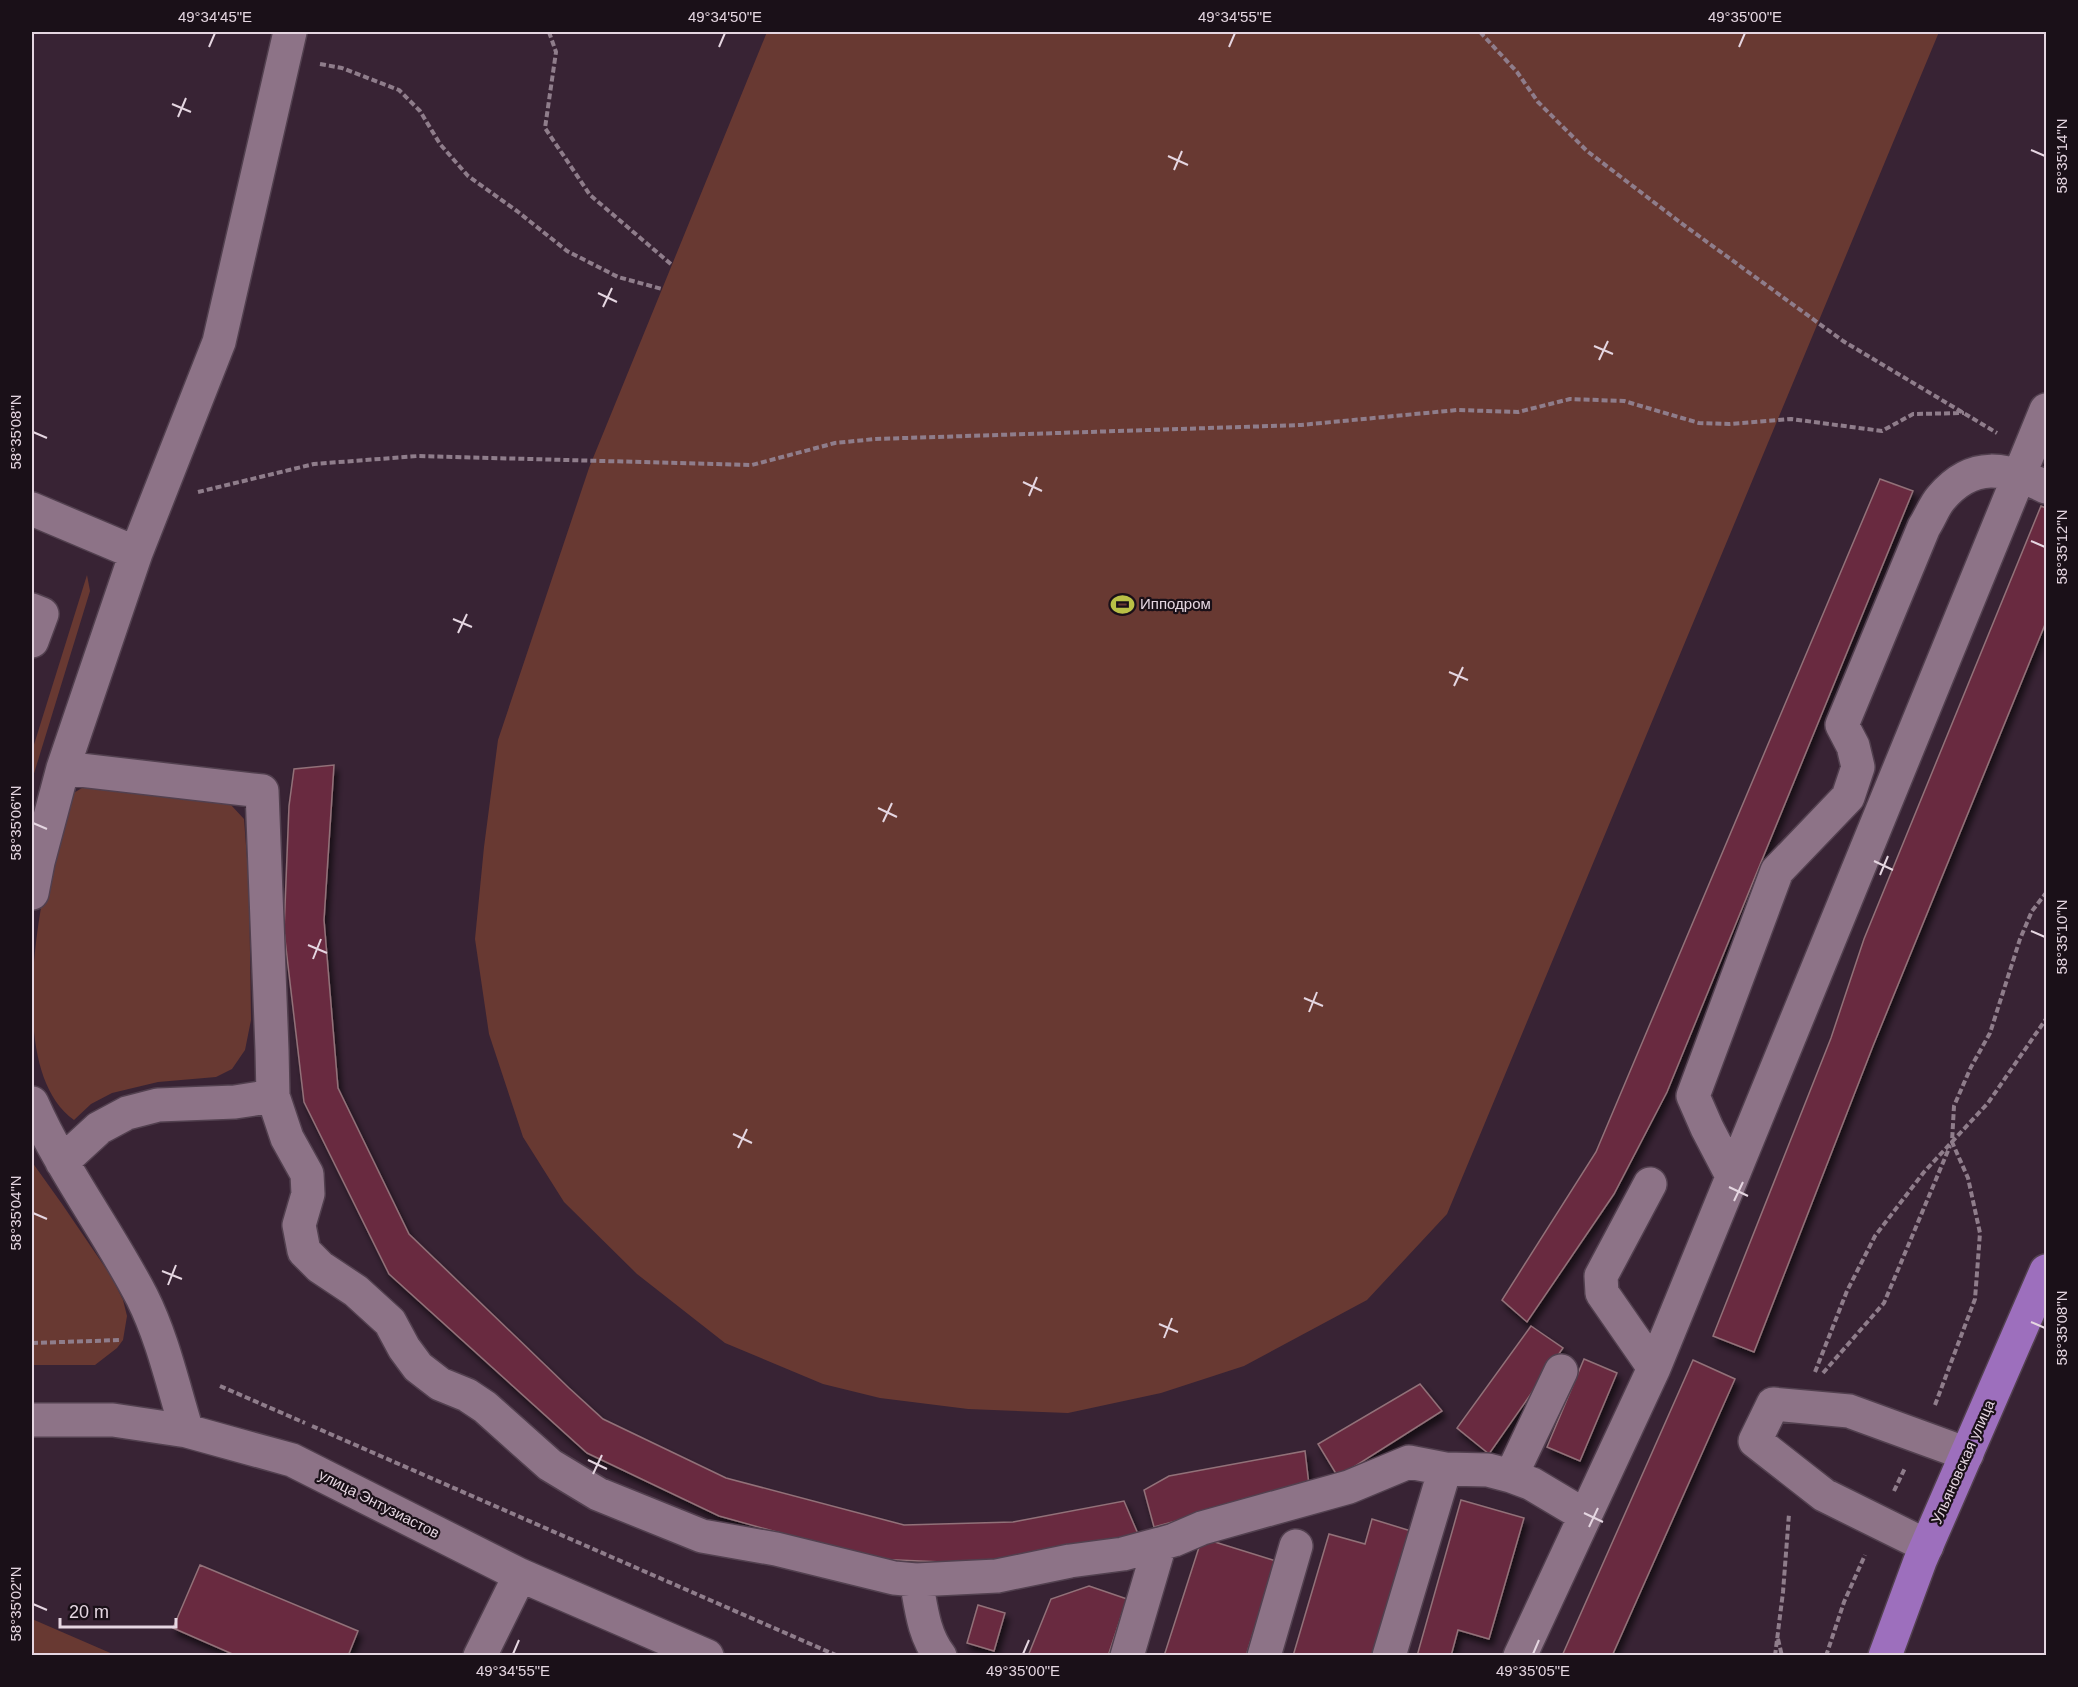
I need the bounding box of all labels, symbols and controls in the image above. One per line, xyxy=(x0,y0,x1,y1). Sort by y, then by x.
text: 49°34'45"E xyxy=(178,8,252,25)
text: 49°34'50"E xyxy=(688,8,762,25)
text: 49°34'55"E xyxy=(1198,8,1272,25)
text: 49°35'00"E xyxy=(1708,8,1782,25)
text: 58°35'14"N xyxy=(2053,118,2070,194)
text: 58°35'08"N xyxy=(7,394,24,470)
text: 58°35'12"N xyxy=(2053,509,2070,585)
sports icon: Ипподром xyxy=(1109,591,1135,617)
place label: Ипподром xyxy=(1140,595,1211,612)
text: 58°35'06"N xyxy=(7,785,24,861)
text: 58°35'10"N xyxy=(2053,899,2070,975)
text: 58°35'04"N xyxy=(7,1175,24,1251)
text: 58°35'08"N xyxy=(2053,1290,2070,1366)
street label: Ульяновская улица xyxy=(1928,1397,1998,1526)
street label: улица Энтузиастов xyxy=(316,1466,442,1541)
text: 58°35'02"N xyxy=(7,1566,24,1642)
scale bar xyxy=(60,1591,176,1629)
text: 20 m xyxy=(69,1602,109,1622)
text: 49°34'55"E xyxy=(476,1662,550,1679)
text: 49°35'00"E xyxy=(986,1662,1060,1679)
text: 49°35'05"E xyxy=(1496,1662,1570,1679)

